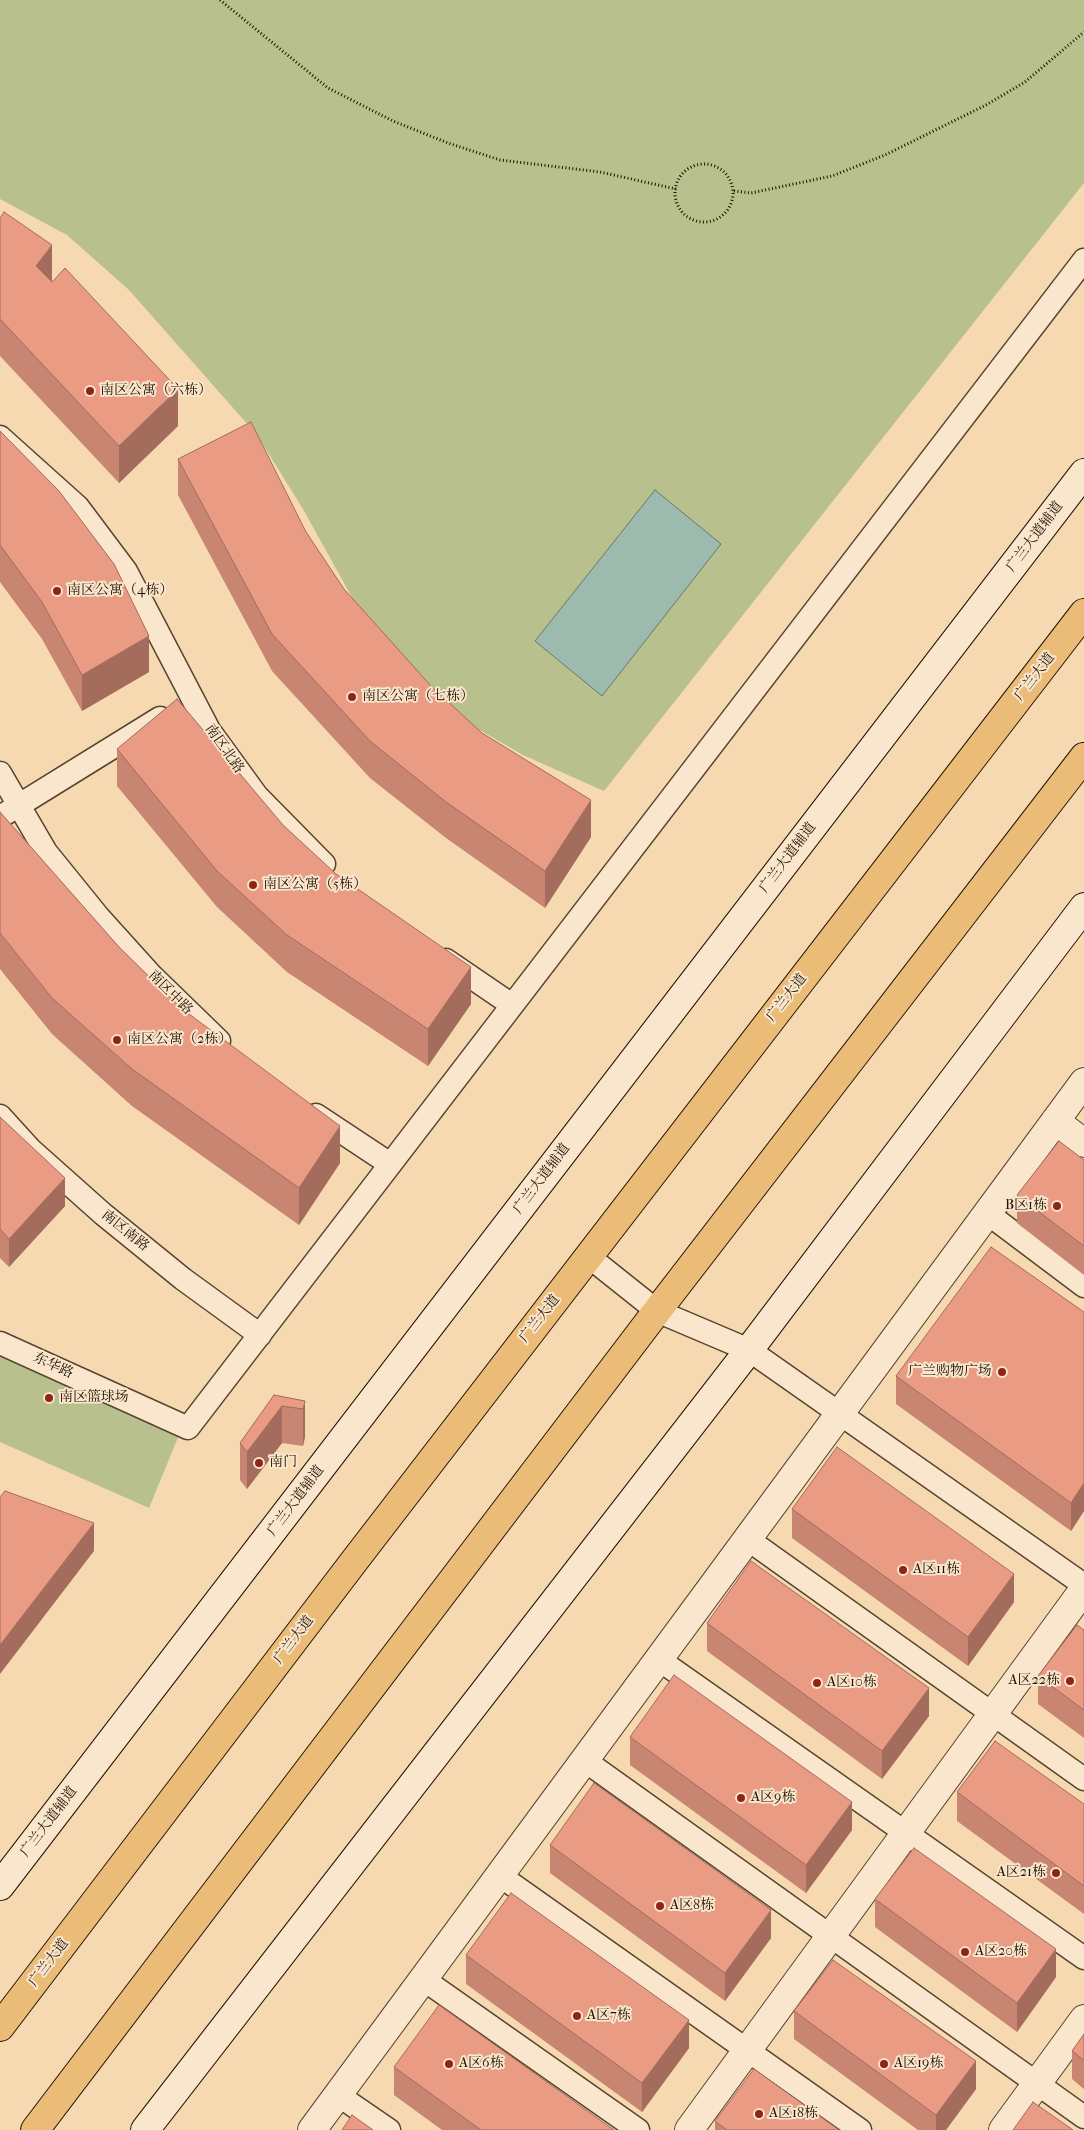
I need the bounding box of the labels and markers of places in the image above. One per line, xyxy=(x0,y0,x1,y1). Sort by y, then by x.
place label: 南区公寓（六栋） xyxy=(100,383,212,399)
marker: 南区公寓（六栋） xyxy=(84,385,96,397)
place label: 南区公寓（4栋） xyxy=(67,583,173,599)
marker: 南区公寓（4栋） xyxy=(51,585,63,597)
place label: 南区公寓（七栋） xyxy=(362,689,474,705)
marker: 南区公寓（七栋） xyxy=(346,691,358,703)
place label: 南区公寓（5栋） xyxy=(263,877,367,893)
marker: 南区公寓（5栋） xyxy=(247,879,259,891)
place label: 南区公寓（2栋） xyxy=(127,1032,232,1048)
marker: 南区公寓（2栋） xyxy=(111,1034,123,1046)
place label: B区1栋 xyxy=(1005,1198,1047,1214)
marker: B区1栋 xyxy=(1051,1200,1063,1212)
place label: 广兰购物广场 xyxy=(908,1364,992,1380)
marker: 广兰购物广场 xyxy=(996,1366,1008,1378)
place label: 南区篮球场 xyxy=(59,1390,129,1406)
marker: 南区篮球场 xyxy=(43,1392,55,1404)
place label: 南门 xyxy=(269,1455,297,1471)
marker: 南门 xyxy=(253,1457,265,1469)
place label: A区11栋 xyxy=(913,1562,960,1578)
marker: A区11栋 xyxy=(897,1564,909,1576)
place label: A区22栋 xyxy=(1009,1673,1060,1689)
place label: A区10栋 xyxy=(827,1675,877,1691)
marker: A区22栋 xyxy=(1064,1675,1076,1687)
marker: A区10栋 xyxy=(811,1677,823,1689)
place label: A区9栋 xyxy=(751,1790,795,1806)
marker: A区9栋 xyxy=(735,1792,747,1804)
place label: A区21栋 xyxy=(997,1865,1046,1881)
marker: A区21栋 xyxy=(1050,1867,1062,1879)
place label: A区8栋 xyxy=(670,1898,714,1914)
marker: A区8栋 xyxy=(654,1900,666,1912)
place label: A区20栋 xyxy=(975,1944,1027,1960)
marker: A区20栋 xyxy=(959,1946,971,1958)
place label: A区7栋 xyxy=(587,2008,631,2024)
marker: A区7栋 xyxy=(571,2010,583,2022)
place label: A区6栋 xyxy=(459,2056,504,2072)
place label: A区19栋 xyxy=(894,2056,943,2072)
marker: A区6栋 xyxy=(443,2058,455,2070)
marker: A区19栋 xyxy=(878,2058,890,2070)
place label: A区18栋 xyxy=(769,2106,818,2122)
marker: A区18栋 xyxy=(753,2108,765,2120)

